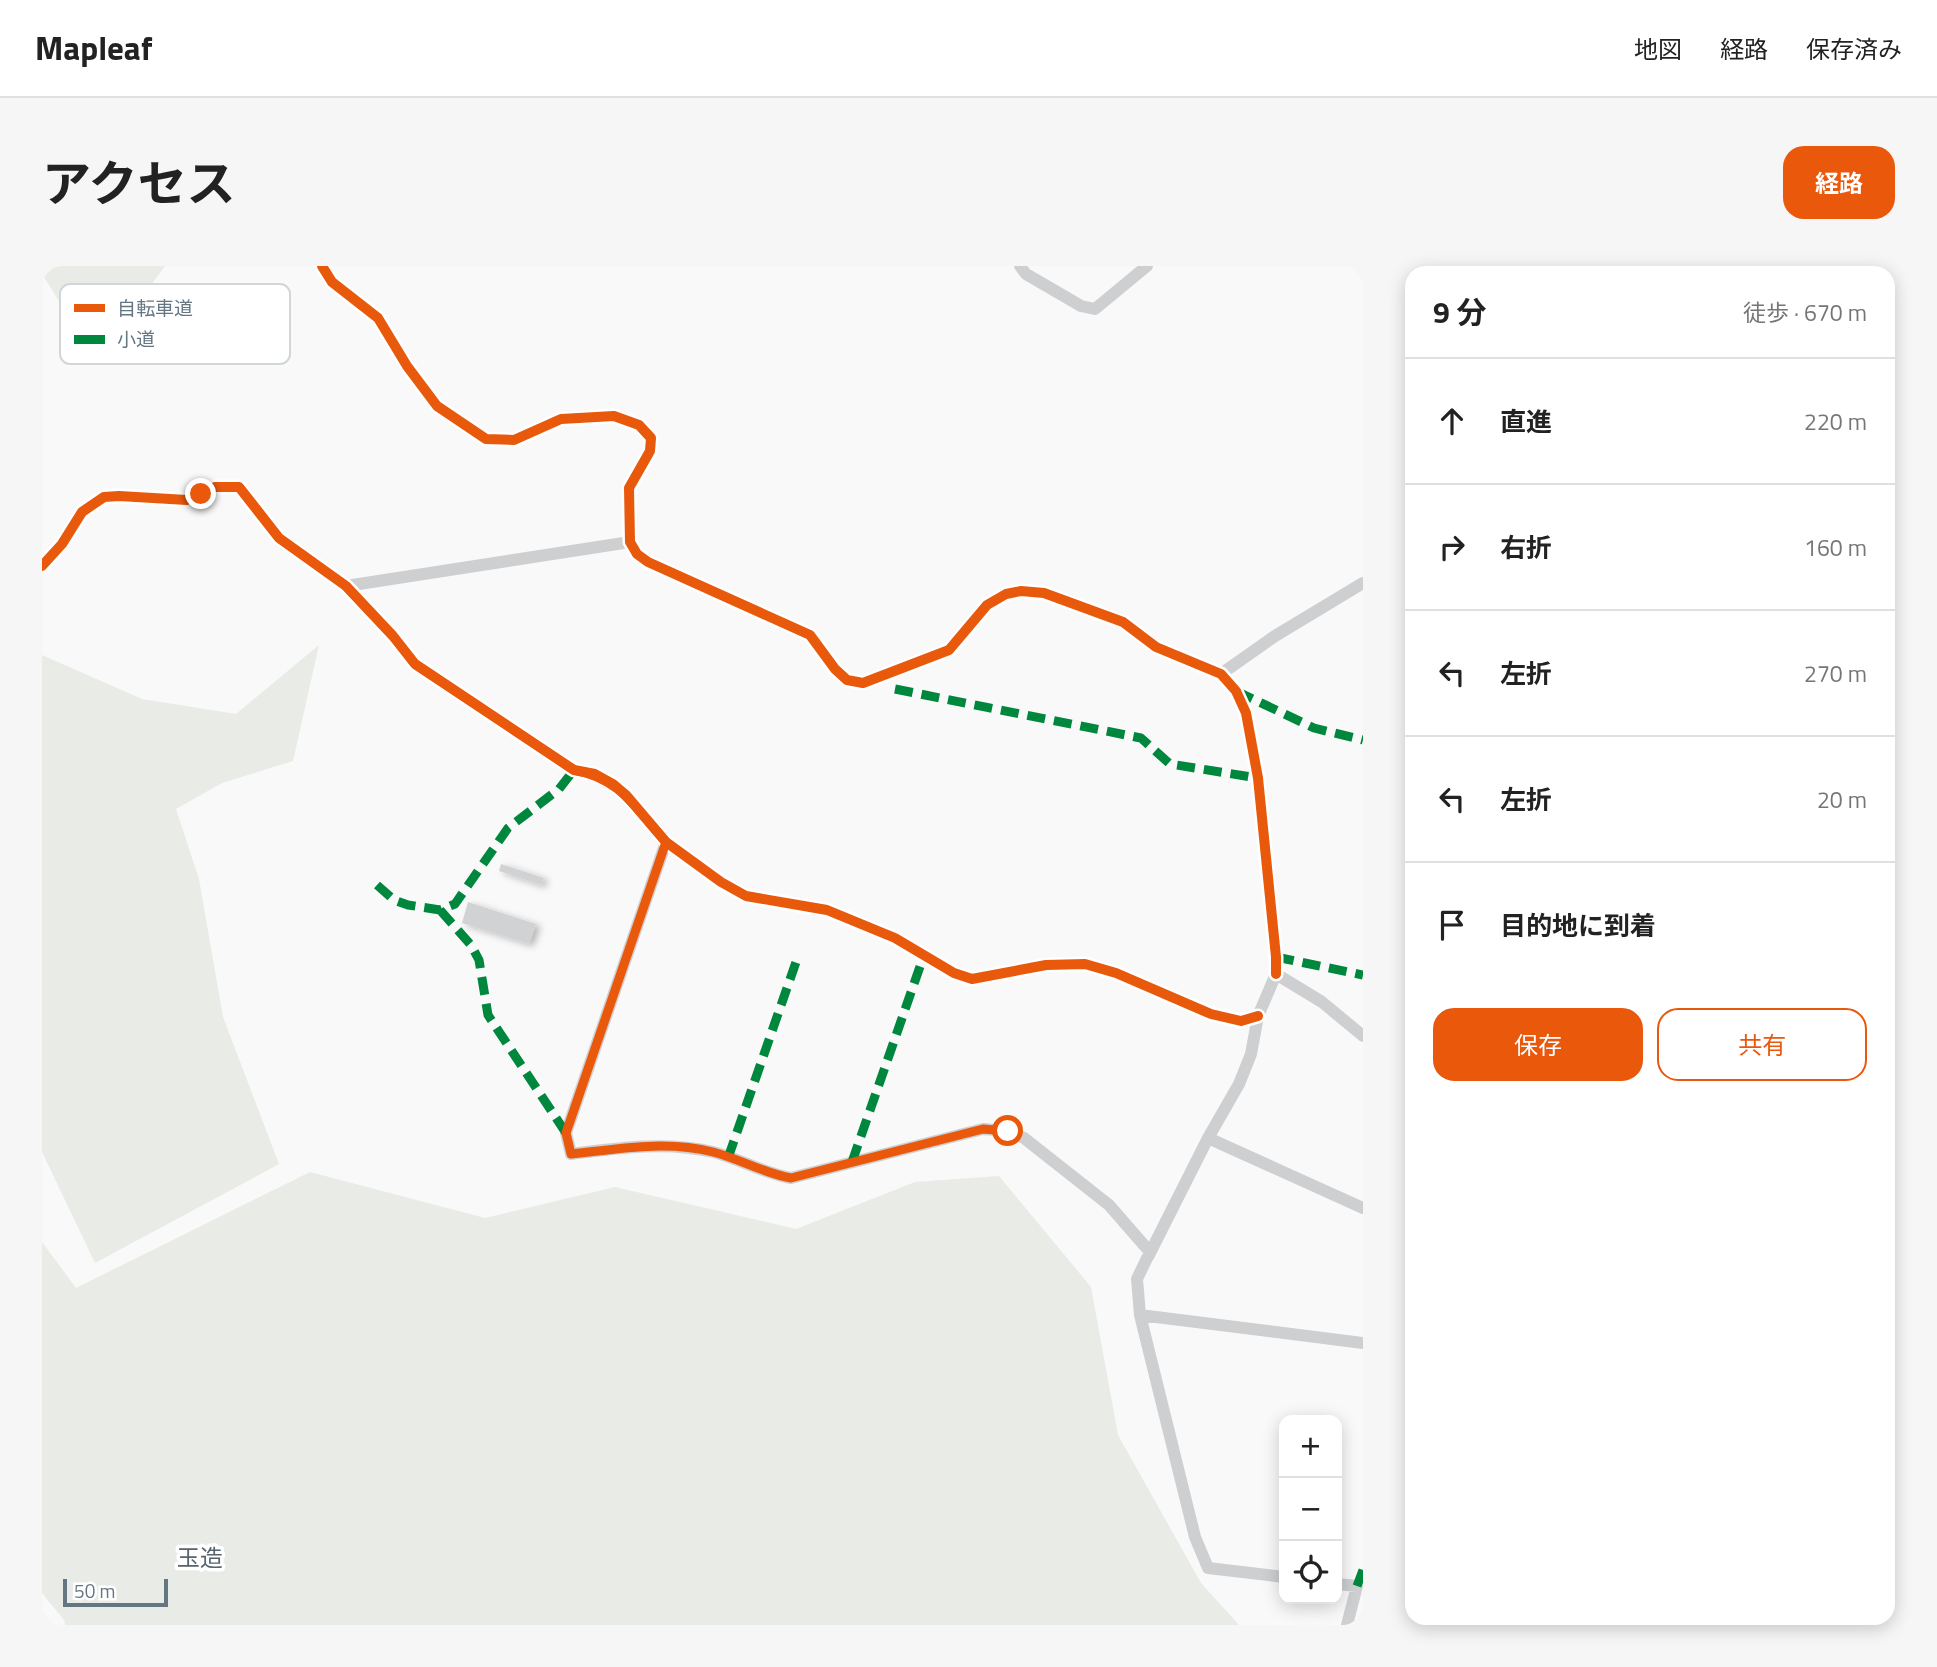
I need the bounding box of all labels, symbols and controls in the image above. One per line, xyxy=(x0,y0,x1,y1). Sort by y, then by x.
text: Mapleaf xyxy=(35,23,153,73)
text: 地図 xyxy=(1634,31,1682,67)
text: 経路 xyxy=(1720,31,1768,67)
text: 保存済み xyxy=(1806,31,1902,67)
text: アクセス xyxy=(42,145,236,220)
button: 経路 xyxy=(1783,146,1895,219)
legend xyxy=(60,284,290,364)
text: 9 分 xyxy=(1433,289,1486,335)
text: 自転車道 xyxy=(117,293,193,322)
text: 徒歩 · 670 m xyxy=(1743,295,1867,330)
text: 小道 xyxy=(117,324,155,353)
icon: ahead xyxy=(1433,402,1471,440)
text: 直進 xyxy=(1500,402,1552,441)
text: 220 m xyxy=(1804,404,1867,439)
route end xyxy=(185,478,216,509)
icon: right xyxy=(1433,528,1471,566)
text: 右折 xyxy=(1500,528,1552,567)
text: 160 m xyxy=(1804,530,1867,565)
icon: left xyxy=(1433,654,1471,692)
text: 左折 xyxy=(1500,654,1552,693)
text: 270 m xyxy=(1804,656,1867,691)
icon: left xyxy=(1433,780,1471,818)
text: 左折 xyxy=(1500,780,1552,819)
text: 20 m xyxy=(1817,782,1867,817)
icon: arrive xyxy=(1433,906,1471,944)
text: 目的地に到着 xyxy=(1500,906,1656,945)
button: 保存 xyxy=(1433,1008,1643,1081)
button: 共有 xyxy=(1657,1008,1867,1081)
route start xyxy=(992,1115,1023,1146)
map controls xyxy=(1279,1415,1342,1604)
button: + xyxy=(1279,1415,1342,1478)
button: − xyxy=(1279,1478,1342,1541)
district label: 玉造 xyxy=(177,1540,223,1575)
button: locate xyxy=(1279,1541,1342,1604)
scale bar xyxy=(63,1576,168,1608)
text: 50 m xyxy=(74,1576,115,1605)

